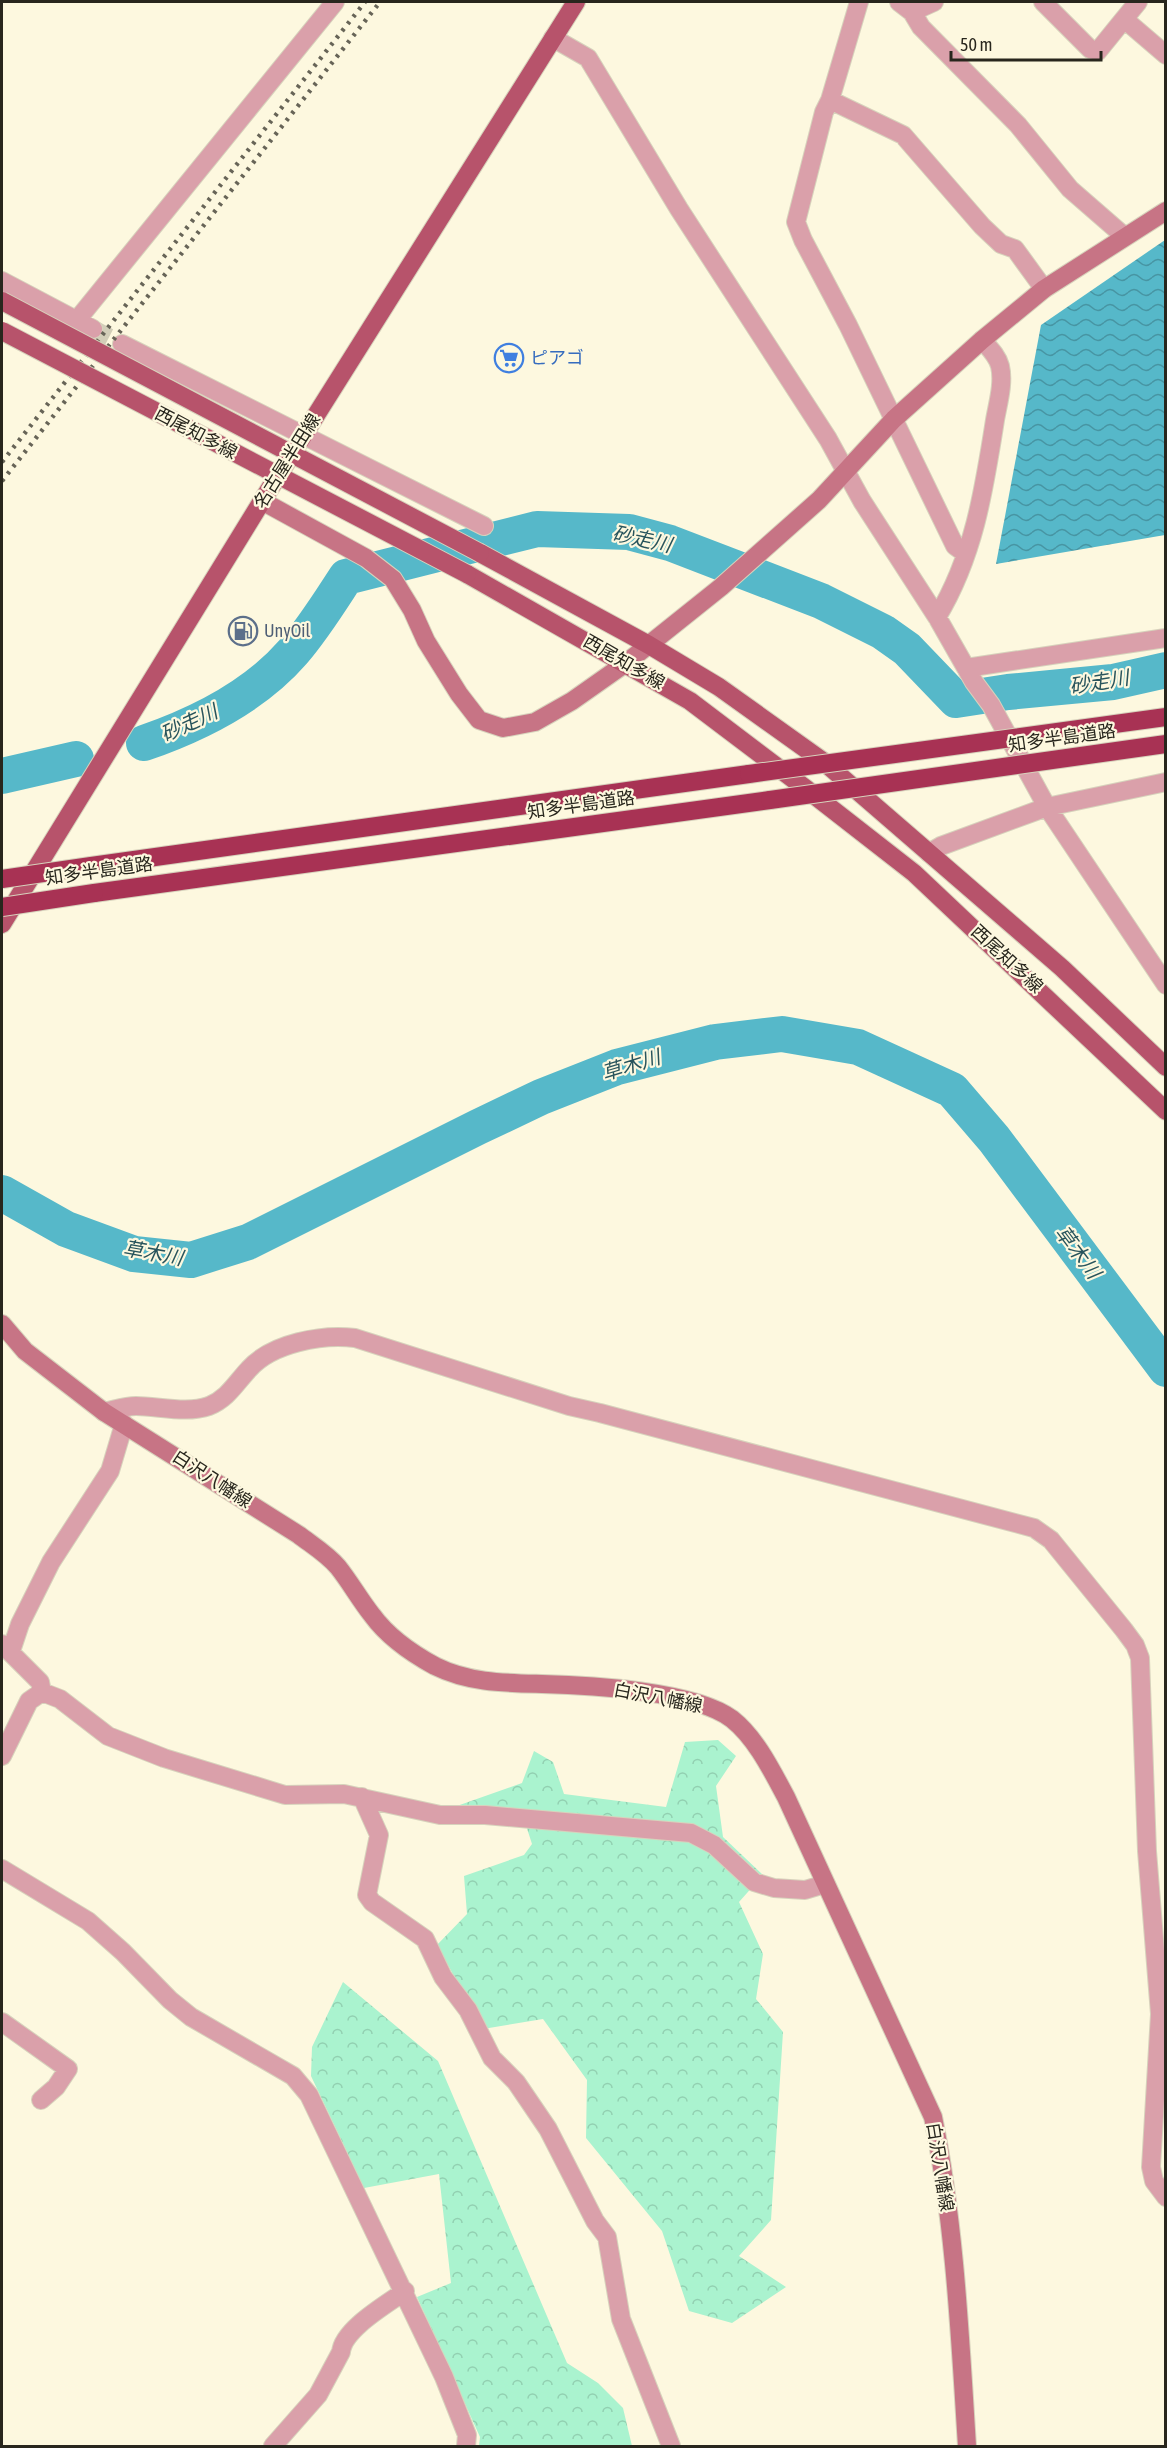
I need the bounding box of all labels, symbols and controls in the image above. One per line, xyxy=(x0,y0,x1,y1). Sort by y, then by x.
scale bar xyxy=(951,24,1101,62)
text: 50 m xyxy=(960,34,992,55)
supermarket icon: ピアゴ xyxy=(493,342,525,374)
place label: ピアゴ xyxy=(530,347,584,368)
street label: 西尾知多線 xyxy=(152,402,241,463)
street label: 名古屋半田線 xyxy=(249,409,324,512)
water label: 砂走川 xyxy=(610,521,676,556)
fuel station icon: UnyOil xyxy=(227,615,259,647)
place label: UnyOil xyxy=(264,620,310,641)
street label: 西尾知多線 xyxy=(580,630,668,693)
water label: 砂走川 xyxy=(1067,665,1132,698)
water label: 砂走川 xyxy=(157,699,223,746)
street label: 知多半島道路 xyxy=(1007,720,1117,755)
street label: 知多半島道路 xyxy=(526,787,636,822)
street label: 知多半島道路 xyxy=(44,853,154,888)
street label: 西尾知多線 xyxy=(967,920,1047,997)
water label: 草木川 xyxy=(599,1044,665,1084)
water label: 草木川 xyxy=(1051,1221,1107,1284)
water label: 草木川 xyxy=(122,1236,187,1269)
street label: 白沢八幡線 xyxy=(169,1445,256,1512)
street label: 白沢八幡線 xyxy=(612,1679,704,1716)
street label: 白沢八幡線 xyxy=(923,2121,958,2213)

